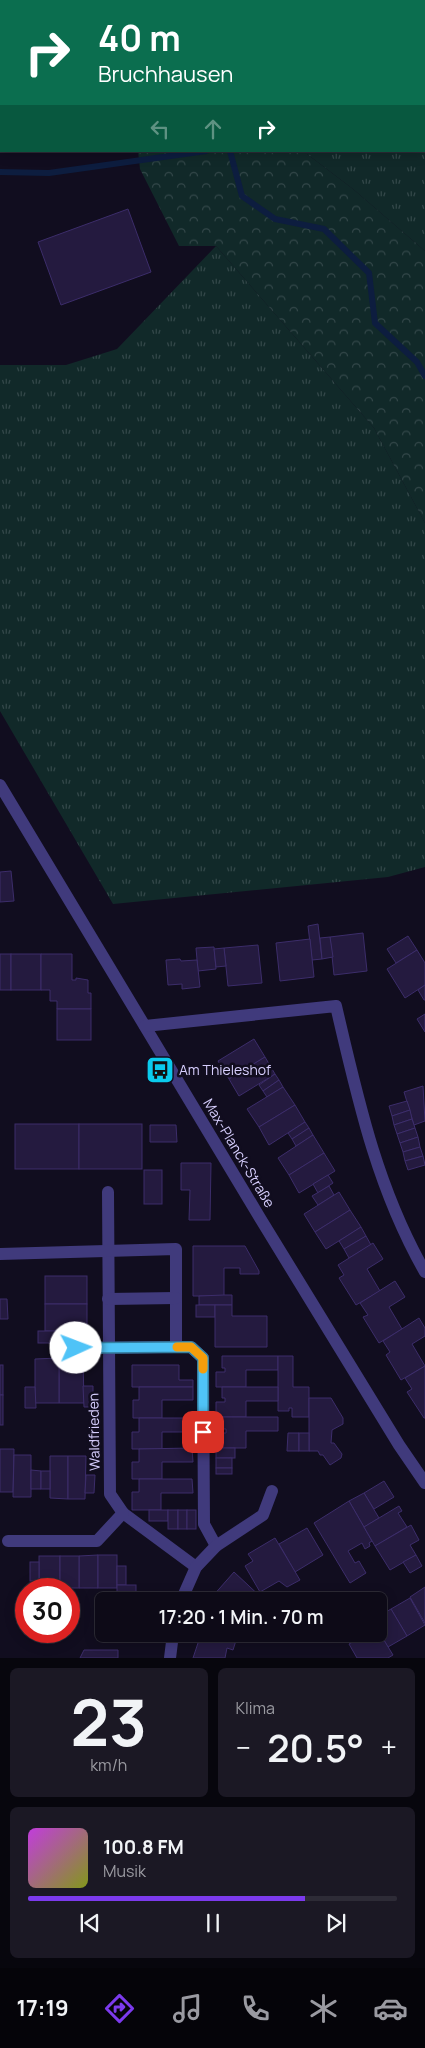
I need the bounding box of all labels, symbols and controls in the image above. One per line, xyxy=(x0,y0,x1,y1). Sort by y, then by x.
text: 40 m xyxy=(98,14,181,62)
icon: right xyxy=(15,20,80,85)
text: Bruchhausen xyxy=(98,59,233,89)
icon: left xyxy=(146,115,174,143)
icon: ahead xyxy=(199,115,227,143)
icon: right xyxy=(252,115,280,143)
bus stop icon: Am Thieleshof xyxy=(145,1055,175,1085)
place label: Am Thieleshof xyxy=(179,1060,271,1079)
street label: Max-Planck-Straße xyxy=(199,1095,280,1211)
position arrow xyxy=(49,1321,101,1373)
street label: Waldfrieden xyxy=(83,1393,104,1471)
pin xyxy=(182,1411,224,1453)
icon: arrive xyxy=(189,1418,217,1446)
speed limit sign: 30 xyxy=(15,1578,80,1643)
text: 17:20 · 1 Min. · 70 m xyxy=(158,1604,324,1630)
text: 23 xyxy=(70,1677,147,1766)
text: Klima xyxy=(236,1697,275,1719)
text: 20.5° xyxy=(267,1721,364,1773)
text: − xyxy=(236,1728,251,1766)
text: + xyxy=(381,1728,397,1766)
text: km/h xyxy=(90,1754,127,1776)
text: 100.8 FM xyxy=(103,1834,184,1860)
text: Musik xyxy=(103,1860,146,1882)
icon: previous xyxy=(76,1909,104,1937)
icon: pause xyxy=(199,1909,227,1937)
icon: next xyxy=(322,1909,350,1937)
icon: directions xyxy=(102,1991,137,2026)
icon: music xyxy=(170,1991,205,2026)
icon: phone xyxy=(238,1991,273,2026)
icon: climate xyxy=(306,1991,341,2026)
icon: car xyxy=(373,1991,408,2026)
text: 17:19 xyxy=(16,1993,69,2023)

